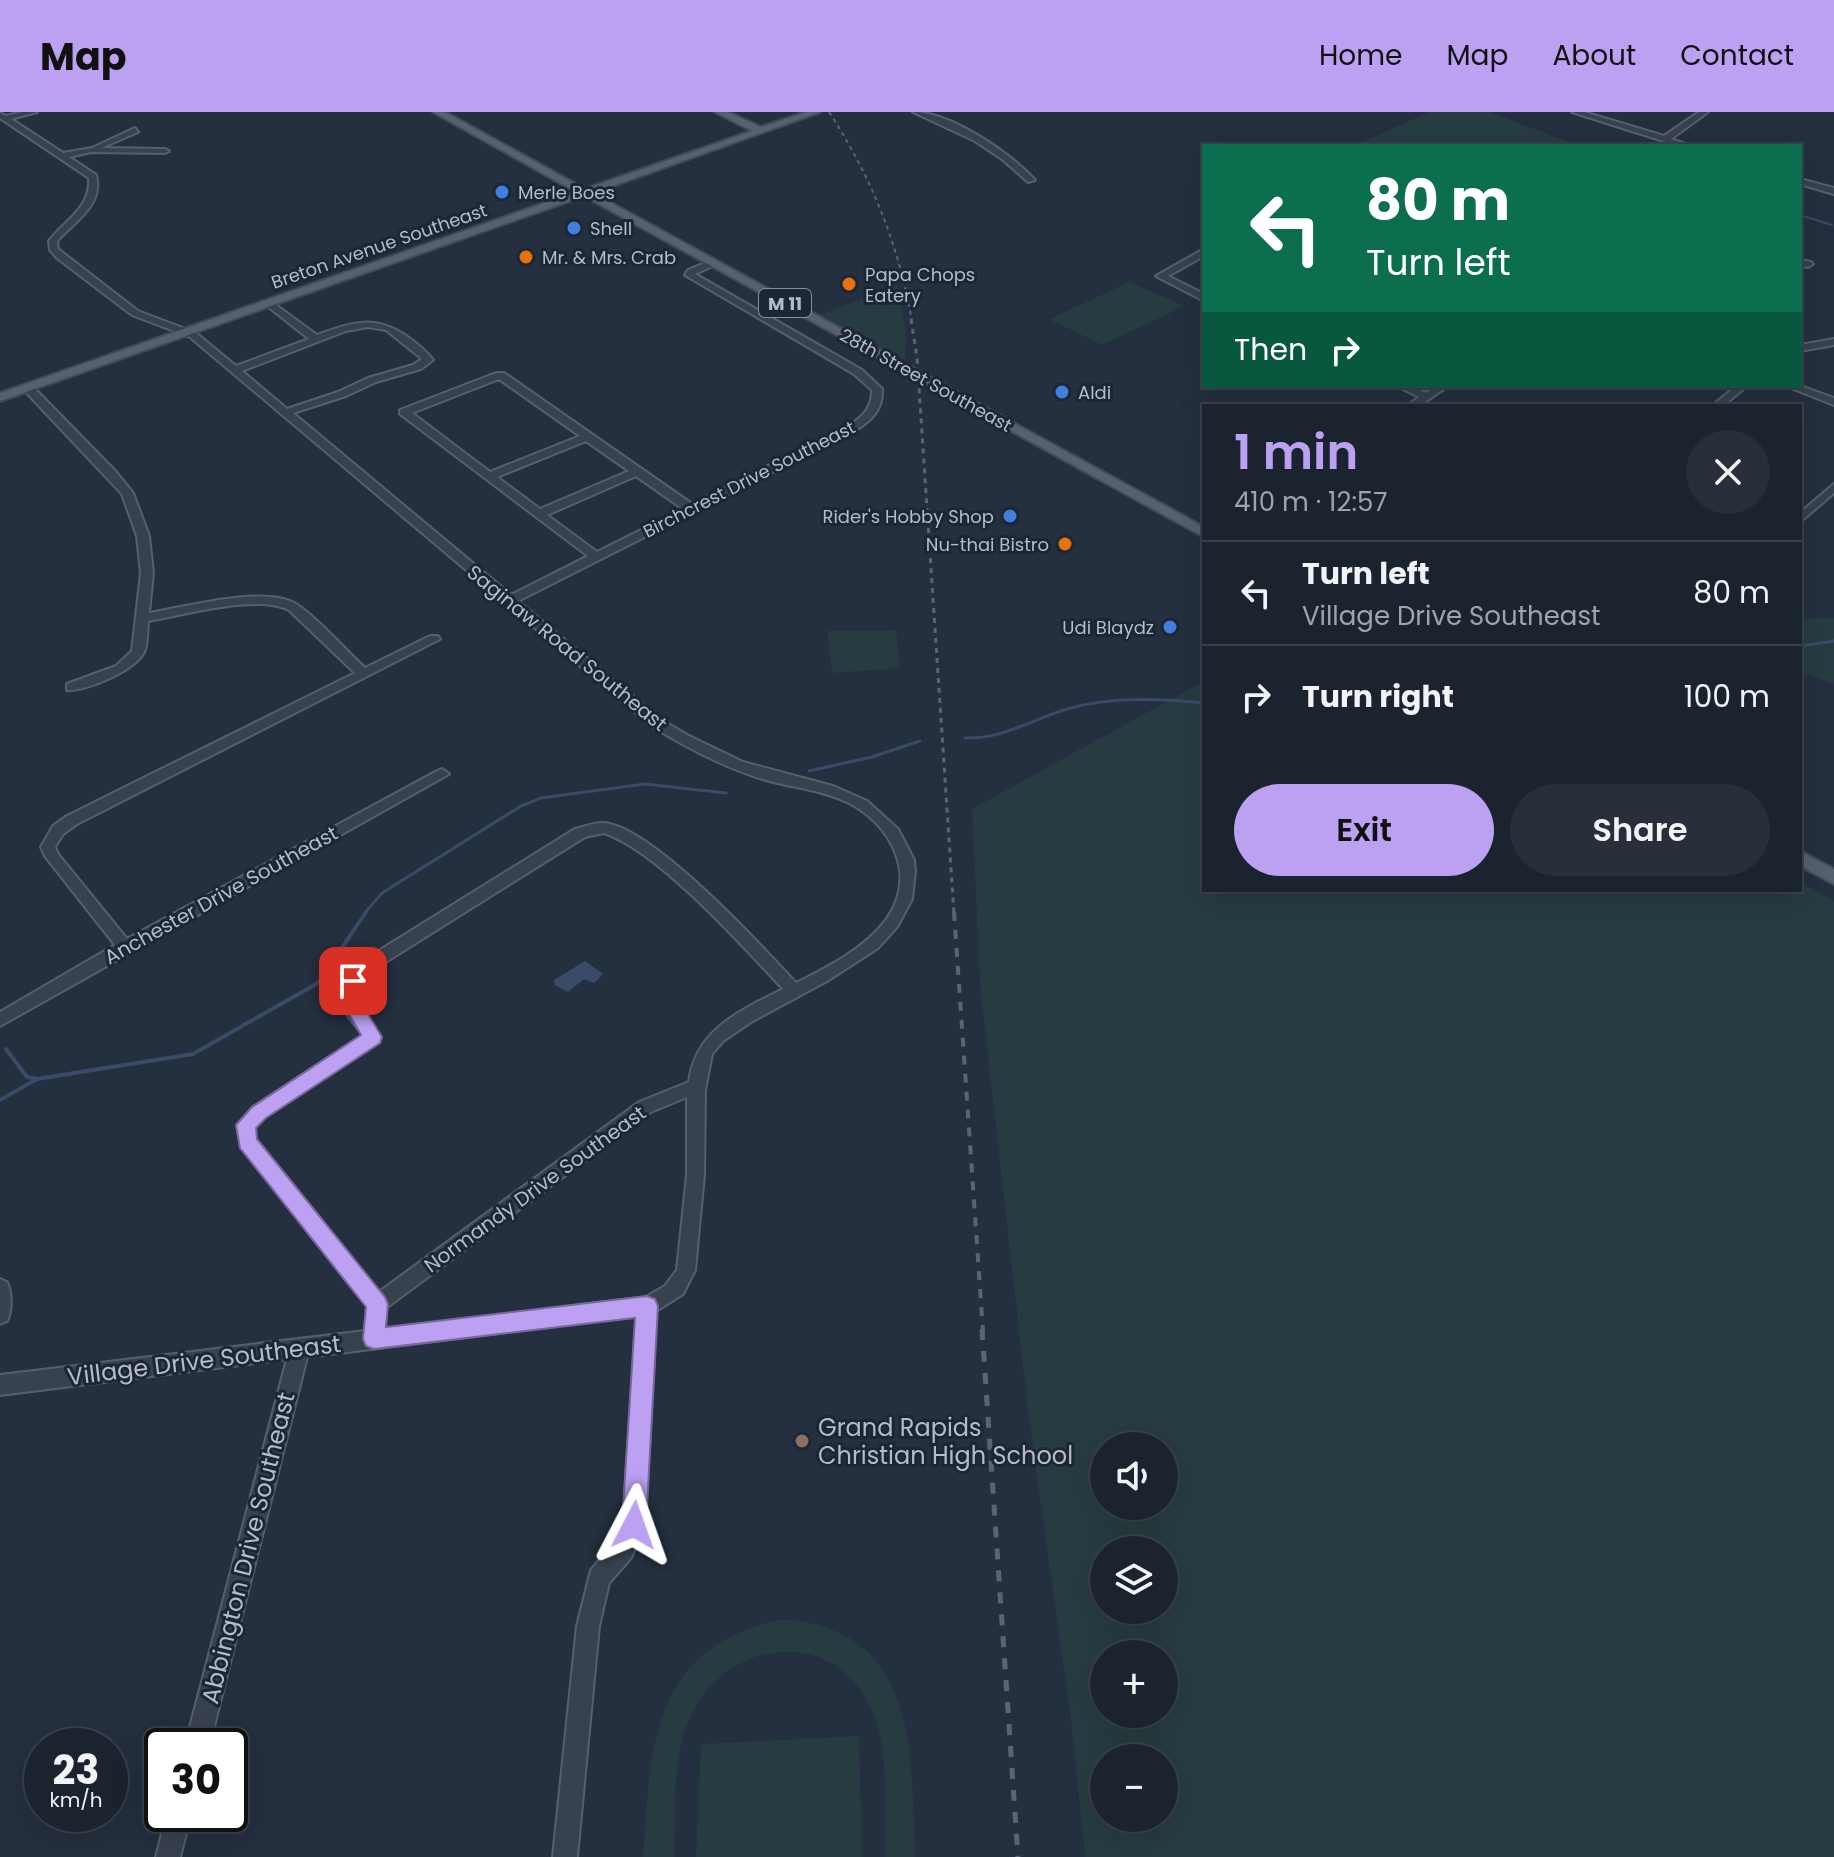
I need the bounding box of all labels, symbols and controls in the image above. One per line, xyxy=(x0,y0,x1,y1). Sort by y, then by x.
text: Map xyxy=(40,30,127,83)
text: Home xyxy=(1319,36,1402,75)
text: Map xyxy=(1446,36,1508,75)
text: About xyxy=(1552,36,1636,75)
text: Contact xyxy=(1680,36,1794,75)
text: 80 m xyxy=(1366,161,1510,240)
icon: left xyxy=(1234,176,1338,280)
place label: Merle Boes xyxy=(518,180,615,205)
marker: Merle Boes xyxy=(493,183,511,201)
street label: Breton Avenue Southeast xyxy=(268,197,490,295)
place label: Shell xyxy=(590,216,632,241)
marker: Shell xyxy=(565,219,583,237)
text: Turn left xyxy=(1366,237,1511,288)
place label: Mr. & Mrs. Crab xyxy=(542,245,676,270)
marker: Mr. & Mrs. Crab xyxy=(517,248,535,266)
place label: Papa Chops Eatery xyxy=(865,262,975,308)
marker: Papa Chops Eatery xyxy=(840,275,858,293)
road number: M 11 xyxy=(759,289,811,317)
street label: 28th Street Southeast xyxy=(836,322,1016,438)
text: Then xyxy=(1234,328,1307,371)
icon: right xyxy=(1323,328,1367,372)
place label: Aldi xyxy=(1078,380,1111,405)
marker: Aldi xyxy=(1053,383,1071,401)
street label: Birchcrest Drive Southeast xyxy=(639,415,859,543)
text: 1 min xyxy=(1234,419,1358,486)
button: close xyxy=(1686,430,1770,514)
text: 410 m · 12:57 xyxy=(1234,484,1387,520)
place label: Rider's Hobby Shop xyxy=(822,504,994,529)
marker: Rider's Hobby Shop xyxy=(1001,507,1019,525)
place label: Nu-thai Bistro xyxy=(926,532,1049,557)
marker: Nu-thai Bistro xyxy=(1056,535,1074,553)
text: Turn left xyxy=(1302,552,1430,595)
street label: Saginaw Road Southeast xyxy=(461,558,673,738)
icon: left xyxy=(1234,571,1278,615)
text: 80 m xyxy=(1693,571,1770,614)
text: Village Drive Southeast xyxy=(1302,598,1600,634)
place label: Udi Blaydz xyxy=(1062,615,1154,640)
marker: Udi Blaydz xyxy=(1161,618,1179,636)
icon: right xyxy=(1234,675,1278,719)
text: Turn right xyxy=(1302,675,1454,718)
text: 100 m xyxy=(1684,675,1770,718)
button: Exit xyxy=(1234,784,1494,876)
button: Share xyxy=(1510,784,1770,876)
street label: Anchester Drive Southeast xyxy=(99,819,343,971)
pin xyxy=(319,947,387,1015)
icon: arrive xyxy=(331,959,375,1003)
street label: Normandy Drive Southeast xyxy=(418,1099,652,1279)
street label: Village Drive Southeast xyxy=(65,1327,343,1393)
street label: Abbington Drive Southeast xyxy=(193,1389,303,1707)
place label: Grand Rapids Christian High School xyxy=(818,1411,1073,1472)
marker: Grand Rapids Christian High School xyxy=(793,1432,811,1450)
map controls xyxy=(1090,1432,1178,1832)
button: sound xyxy=(1090,1432,1178,1520)
position arrow xyxy=(592,1483,676,1567)
button: layers xyxy=(1090,1536,1178,1624)
button: + xyxy=(1090,1640,1178,1728)
speed limit sign: 30 xyxy=(144,1728,248,1832)
text: 23 xyxy=(52,1742,100,1798)
button: − xyxy=(1090,1744,1178,1832)
text: km/h xyxy=(49,1786,103,1814)

